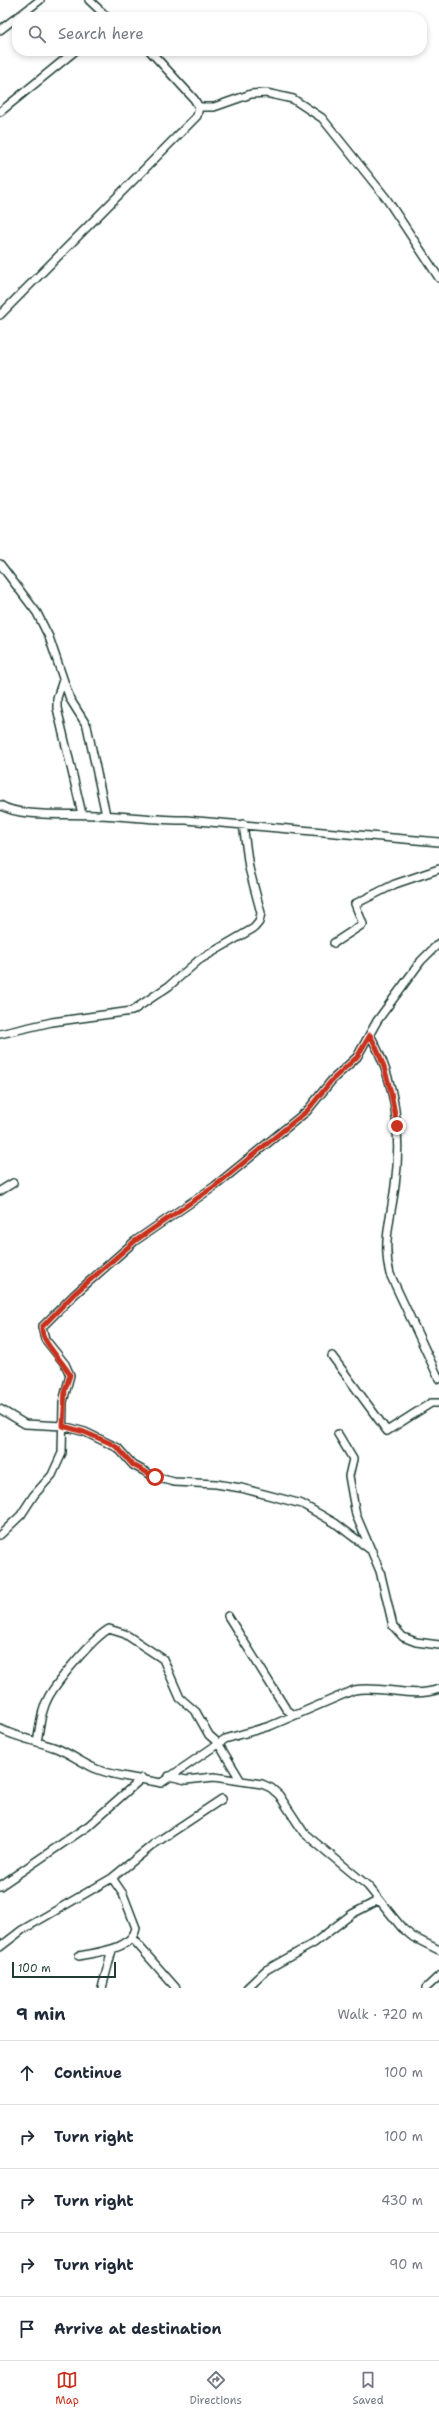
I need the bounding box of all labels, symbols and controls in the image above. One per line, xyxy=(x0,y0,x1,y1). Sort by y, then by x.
search box xyxy=(12,12,427,56)
icon: search xyxy=(26,23,48,45)
text: Search here xyxy=(58,24,144,44)
route end xyxy=(388,1117,406,1135)
route start xyxy=(146,1468,164,1486)
scale bar xyxy=(12,1960,116,1979)
text: 100 m xyxy=(18,1961,51,1976)
text: 9 min xyxy=(16,2003,66,2025)
text: Walk · 720 m xyxy=(338,2006,423,2023)
icon: ahead xyxy=(16,2062,38,2084)
text: Continue xyxy=(54,2063,122,2083)
text: 100 m xyxy=(384,2064,423,2081)
icon: right xyxy=(16,2126,38,2148)
text: Turn right xyxy=(54,2127,134,2147)
text: 100 m xyxy=(384,2128,423,2145)
icon: right xyxy=(16,2190,38,2212)
text: Turn right xyxy=(54,2191,134,2211)
text: 430 m xyxy=(381,2192,423,2209)
icon: right xyxy=(16,2254,38,2276)
text: Turn right xyxy=(54,2255,134,2275)
text: 90 m xyxy=(389,2256,423,2273)
icon: arrive xyxy=(16,2318,38,2340)
text: Arrive at destination xyxy=(54,2319,222,2339)
tab: Map xyxy=(55,2369,79,2408)
tab: Directions xyxy=(189,2369,242,2408)
tab: Saved xyxy=(352,2369,384,2408)

